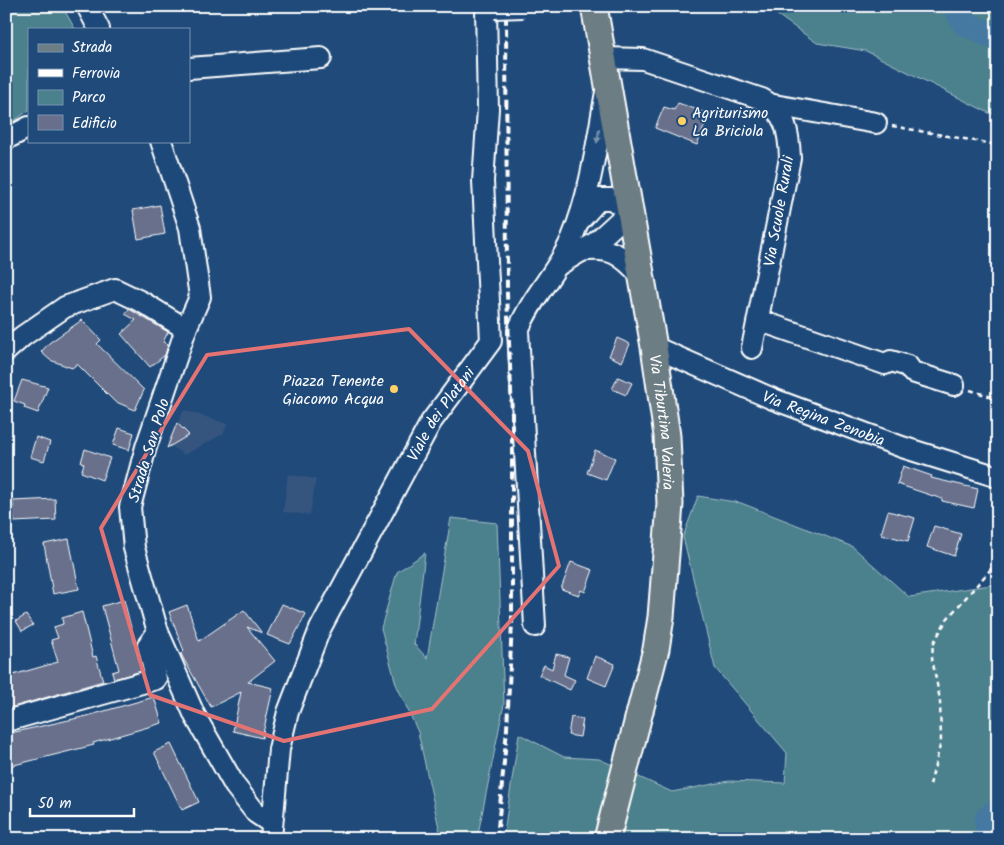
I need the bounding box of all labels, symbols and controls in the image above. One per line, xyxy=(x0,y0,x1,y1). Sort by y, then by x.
legend xyxy=(28,28,190,142)
text: Strada xyxy=(72,36,112,60)
text: Ferrovia xyxy=(72,62,120,86)
text: Parco xyxy=(72,86,106,110)
place label: Agriturismo La Briciola xyxy=(692,101,768,144)
text: Edificio xyxy=(72,112,117,136)
marker: Agriturismo La Briciola xyxy=(676,115,688,127)
one-way arrow xyxy=(594,128,602,144)
street label: Via Scuole Rurali xyxy=(757,153,802,269)
street label: Via Tiburtina Valeria xyxy=(641,353,680,491)
street label: Viale dei Platani xyxy=(401,361,482,466)
place label: Piazza Tenente Giacomo Acqua xyxy=(283,369,384,412)
marker: Piazza Tenente Giacomo Acqua xyxy=(388,383,400,395)
street label: Via Regina Zenobia xyxy=(758,385,888,454)
street label: Strada San Polo xyxy=(122,395,177,505)
scale bar xyxy=(30,785,134,817)
text: 50 m xyxy=(38,792,72,816)

